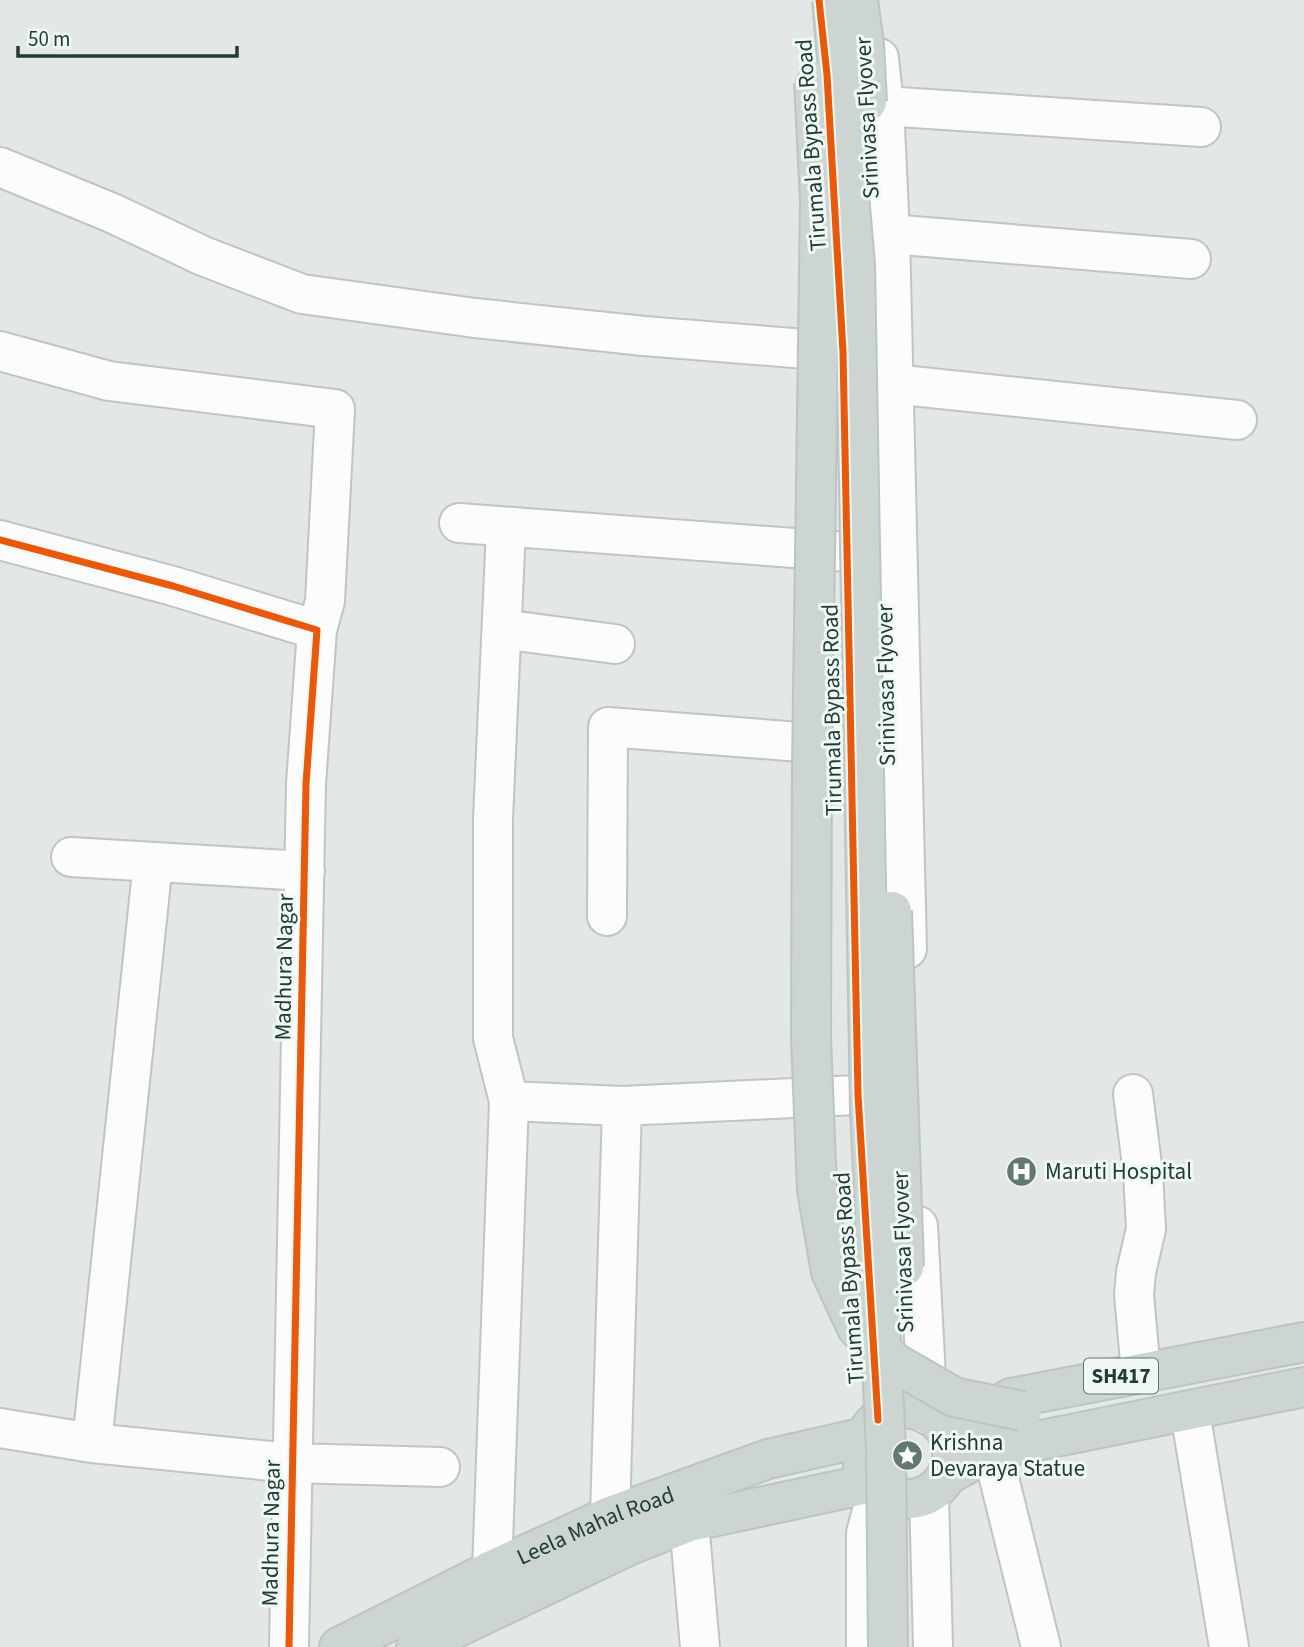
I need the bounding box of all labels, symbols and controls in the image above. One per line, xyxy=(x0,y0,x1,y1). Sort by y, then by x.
scale bar xyxy=(18,14,236,58)
text: 50 m xyxy=(28,24,70,54)
street label: Srinivasa Flyover xyxy=(846,35,888,200)
street label: Tirumala Bypass Road xyxy=(787,38,835,252)
street label: Srinivasa Flyover xyxy=(868,603,904,766)
street label: Tirumala Bypass Road xyxy=(814,604,850,816)
street label: Madhura Nagar xyxy=(266,892,302,1041)
hospital icon: Maruti Hospital xyxy=(1005,1154,1039,1188)
place label: Maruti Hospital xyxy=(1045,1155,1192,1188)
street label: Srinivasa Flyover xyxy=(884,1169,922,1334)
street label: Tirumala Bypass Road xyxy=(825,1171,873,1385)
road number: SH417 xyxy=(1084,1358,1158,1394)
place label: Krishna Devaraya Statue xyxy=(930,1426,1085,1485)
place icon: Krishna Devaraya Statue xyxy=(890,1438,924,1472)
street label: Madhura Nagar xyxy=(253,1458,289,1607)
street label: Leela Mahal Road xyxy=(511,1478,679,1573)

